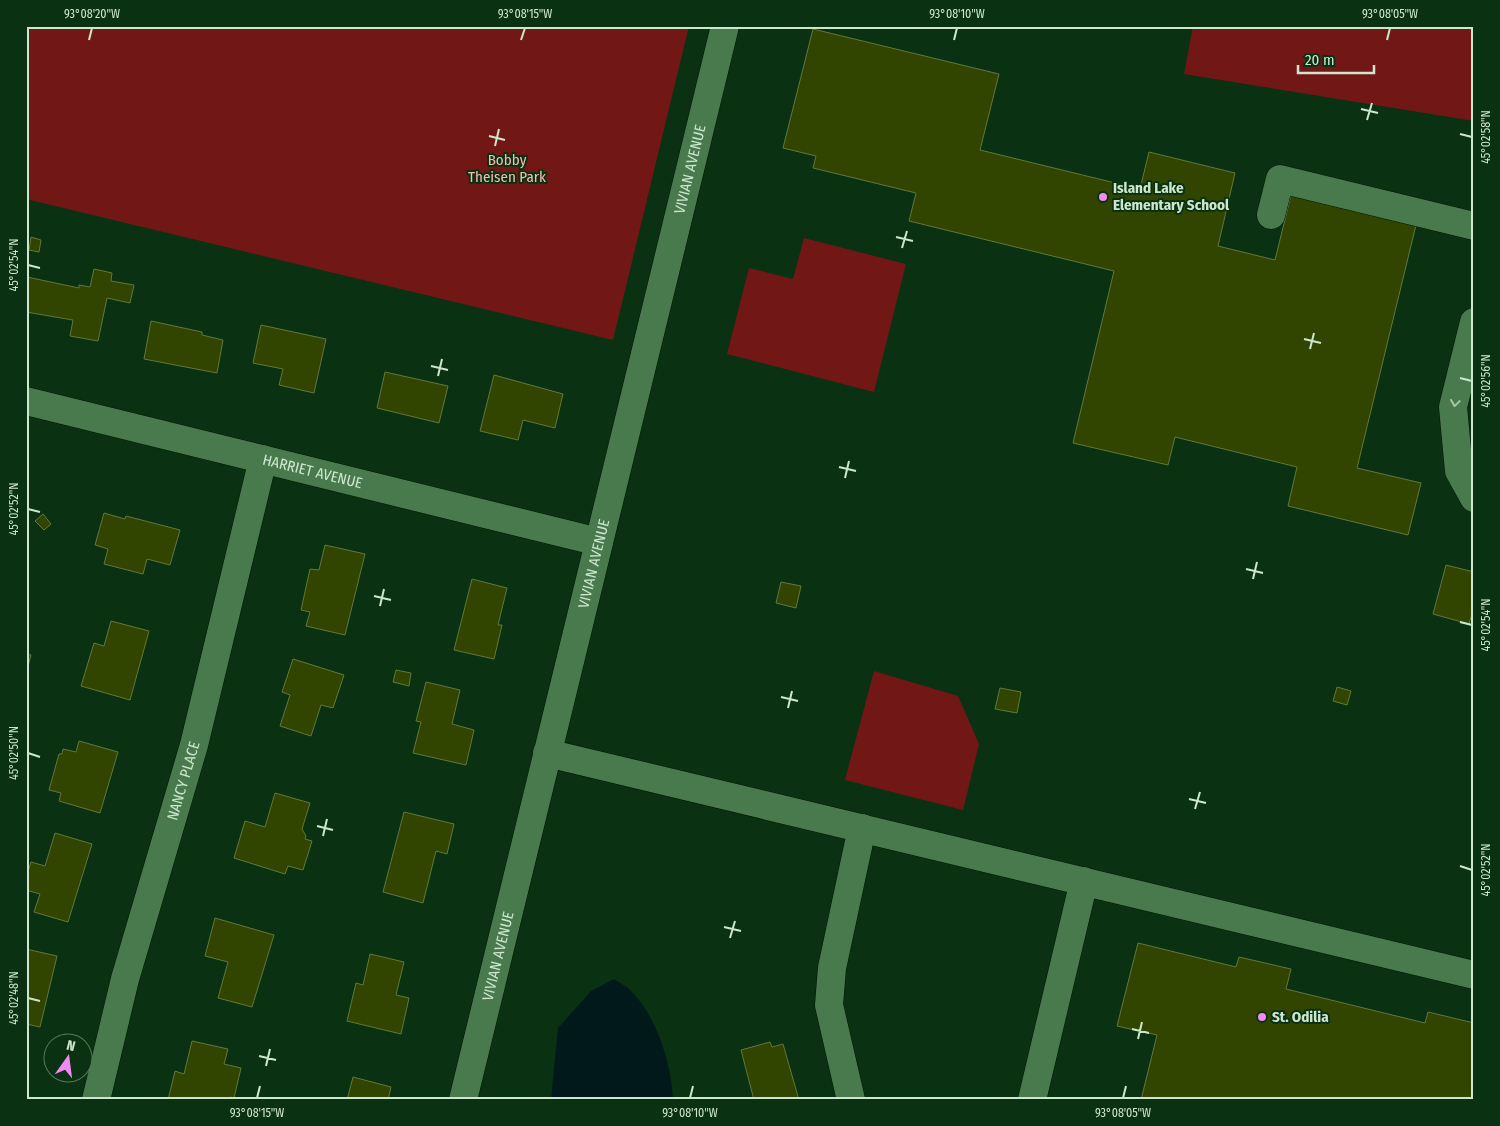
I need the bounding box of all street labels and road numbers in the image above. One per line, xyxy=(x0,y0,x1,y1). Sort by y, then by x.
street label: VIVIAN AVENUE xyxy=(671,123,710,216)
street label: HARRIET AVENUE xyxy=(261,451,364,492)
street label: VIVIAN AVENUE xyxy=(574,517,613,610)
street label: NANCY PLACE xyxy=(163,739,204,822)
street label: VIVIAN AVENUE xyxy=(479,910,518,1003)

